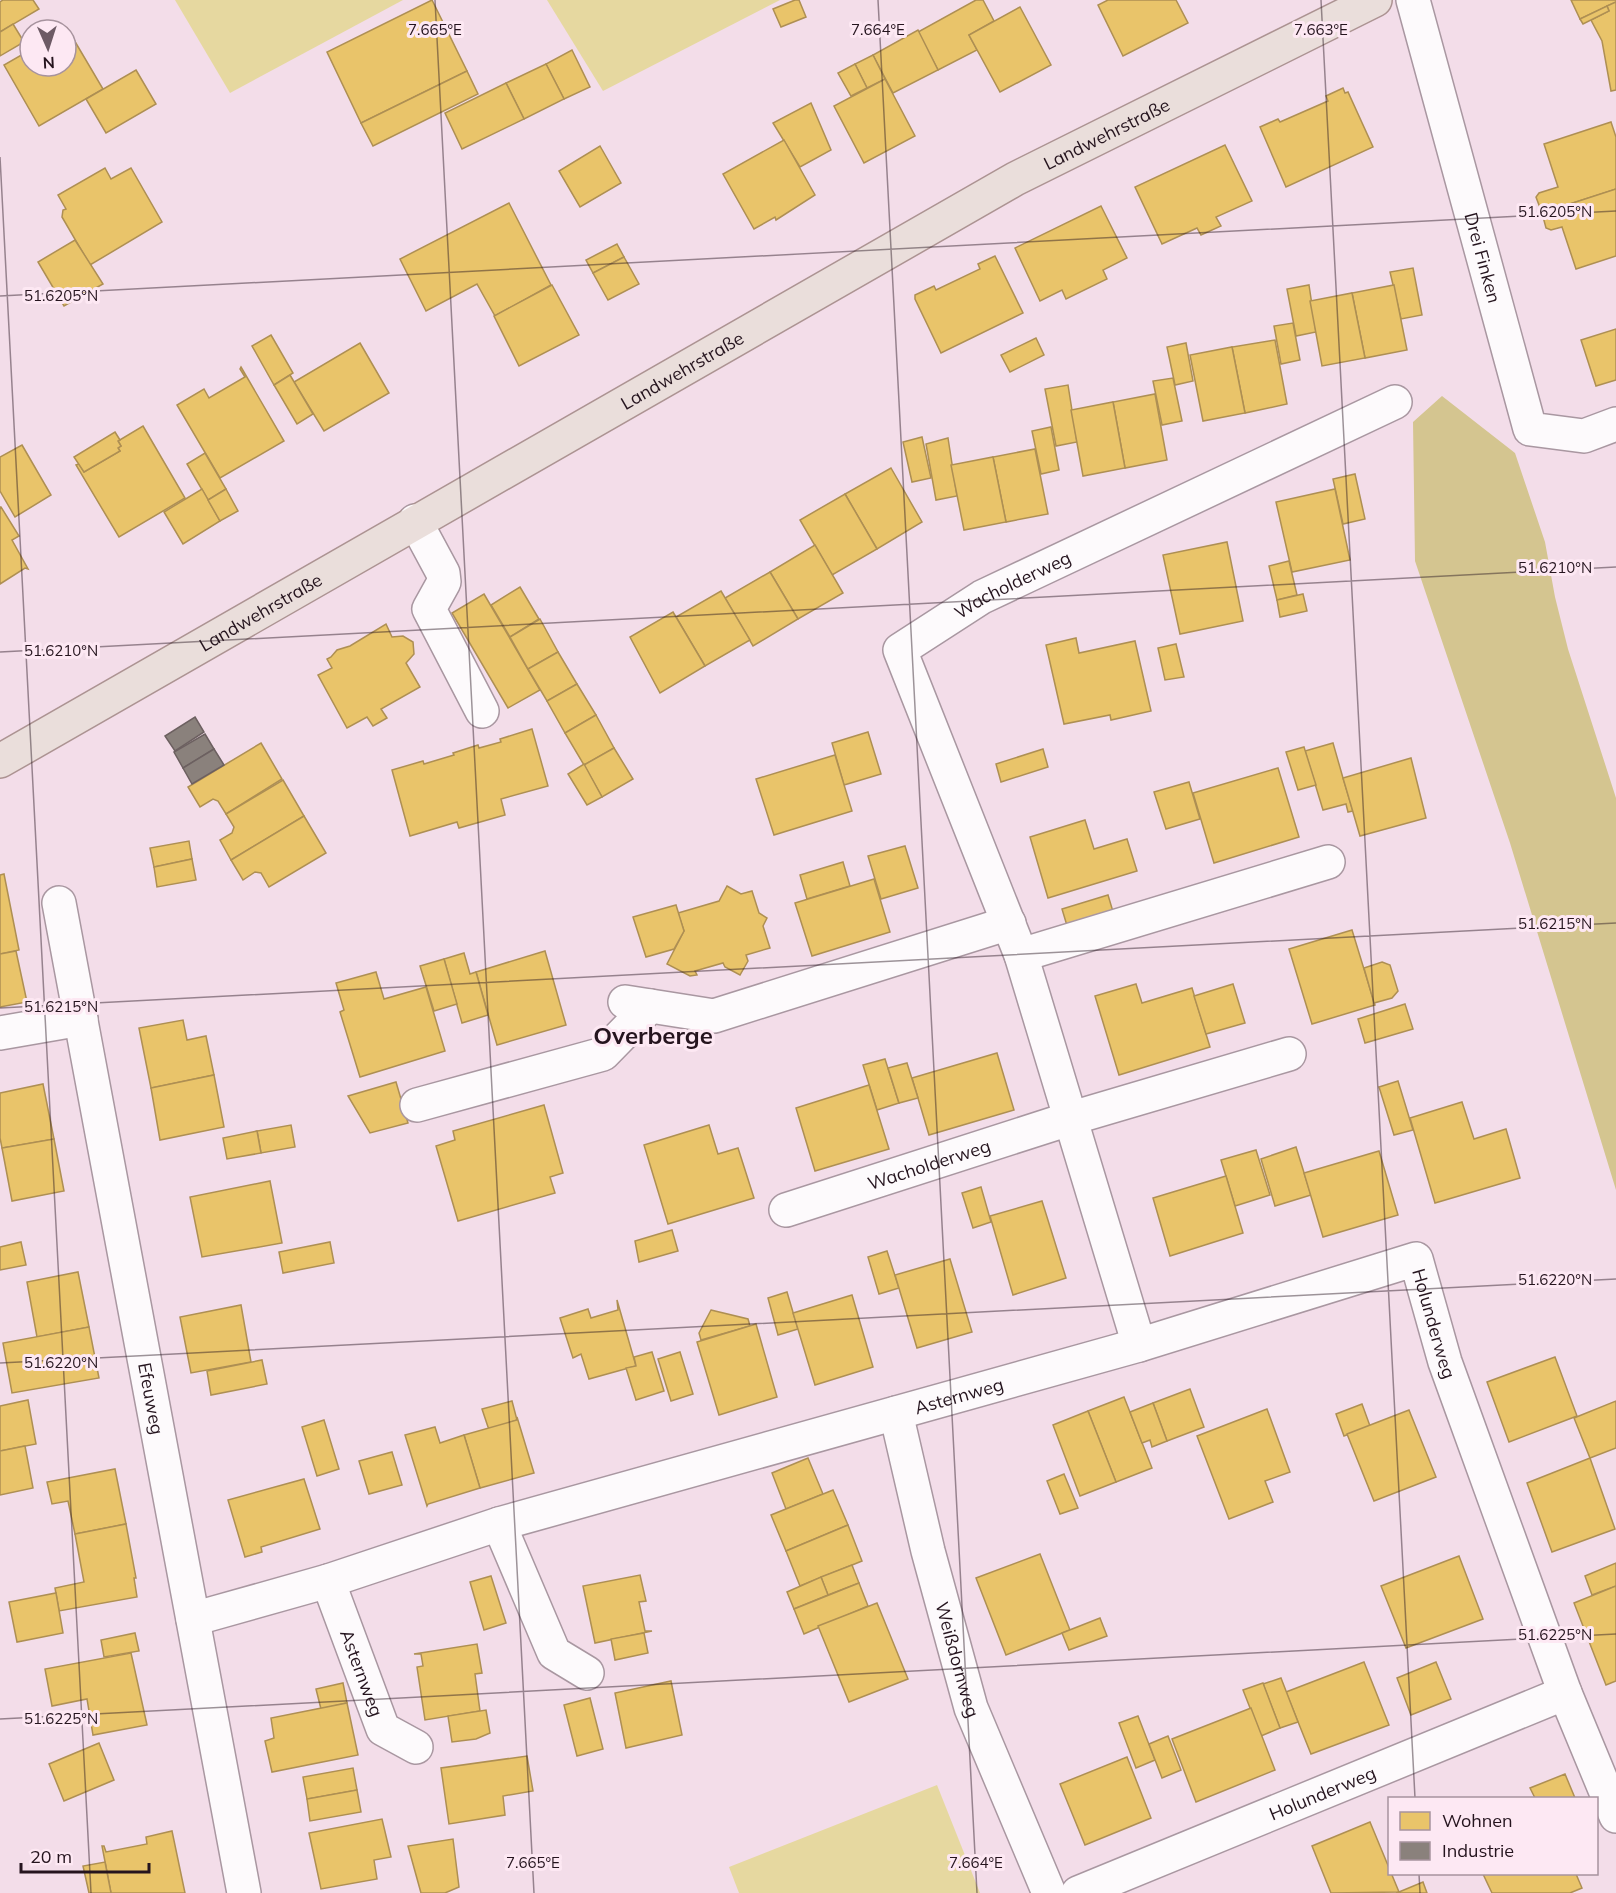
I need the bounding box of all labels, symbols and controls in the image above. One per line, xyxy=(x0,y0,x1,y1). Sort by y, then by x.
north arrow xyxy=(18,18,78,78)
text: 7.665°E xyxy=(408,20,462,39)
text: 7.664°E xyxy=(851,20,905,39)
text: 7.663°E xyxy=(1294,20,1348,39)
text: N xyxy=(42,53,55,73)
street label: Landwehrstraße xyxy=(1039,93,1173,175)
text: 51.6205°N xyxy=(1518,202,1592,221)
street label: Drei Finken xyxy=(1460,210,1507,306)
text: 51.6205°N xyxy=(24,286,98,305)
street label: Landwehrstraße xyxy=(616,326,747,414)
street label: Wacholderweg xyxy=(950,545,1074,624)
text: 51.6210°N xyxy=(1518,558,1592,577)
street label: Landwehrstraße xyxy=(195,567,326,656)
text: 51.6210°N xyxy=(24,641,98,660)
text: 51.6215°N xyxy=(1518,914,1592,933)
text: 51.6215°N xyxy=(24,997,98,1016)
district label: Overberge xyxy=(593,1020,713,1050)
street label: Wacholderweg xyxy=(864,1134,993,1195)
street label: Holunderweg xyxy=(1408,1266,1461,1381)
text: 51.6220°N xyxy=(1518,1270,1592,1289)
text: 51.6220°N xyxy=(24,1353,98,1372)
street label: Efeuweg xyxy=(134,1361,170,1436)
street label: Asternweg xyxy=(912,1372,1006,1419)
street label: Weißdornweg xyxy=(931,1599,985,1721)
text: 51.6225°N xyxy=(1518,1625,1592,1644)
street label: Asternweg xyxy=(335,1626,389,1720)
text: 51.6225°N xyxy=(24,1709,98,1728)
street label: Holunderweg xyxy=(1265,1761,1379,1825)
legend xyxy=(1388,1797,1598,1875)
text: Wohnen xyxy=(1442,1809,1513,1832)
scale bar xyxy=(21,1836,148,1874)
text: Industrie xyxy=(1442,1839,1514,1862)
text: 20 m xyxy=(30,1845,72,1868)
text: 7.665°E xyxy=(506,1853,560,1872)
text: 7.664°E xyxy=(949,1853,1003,1872)

